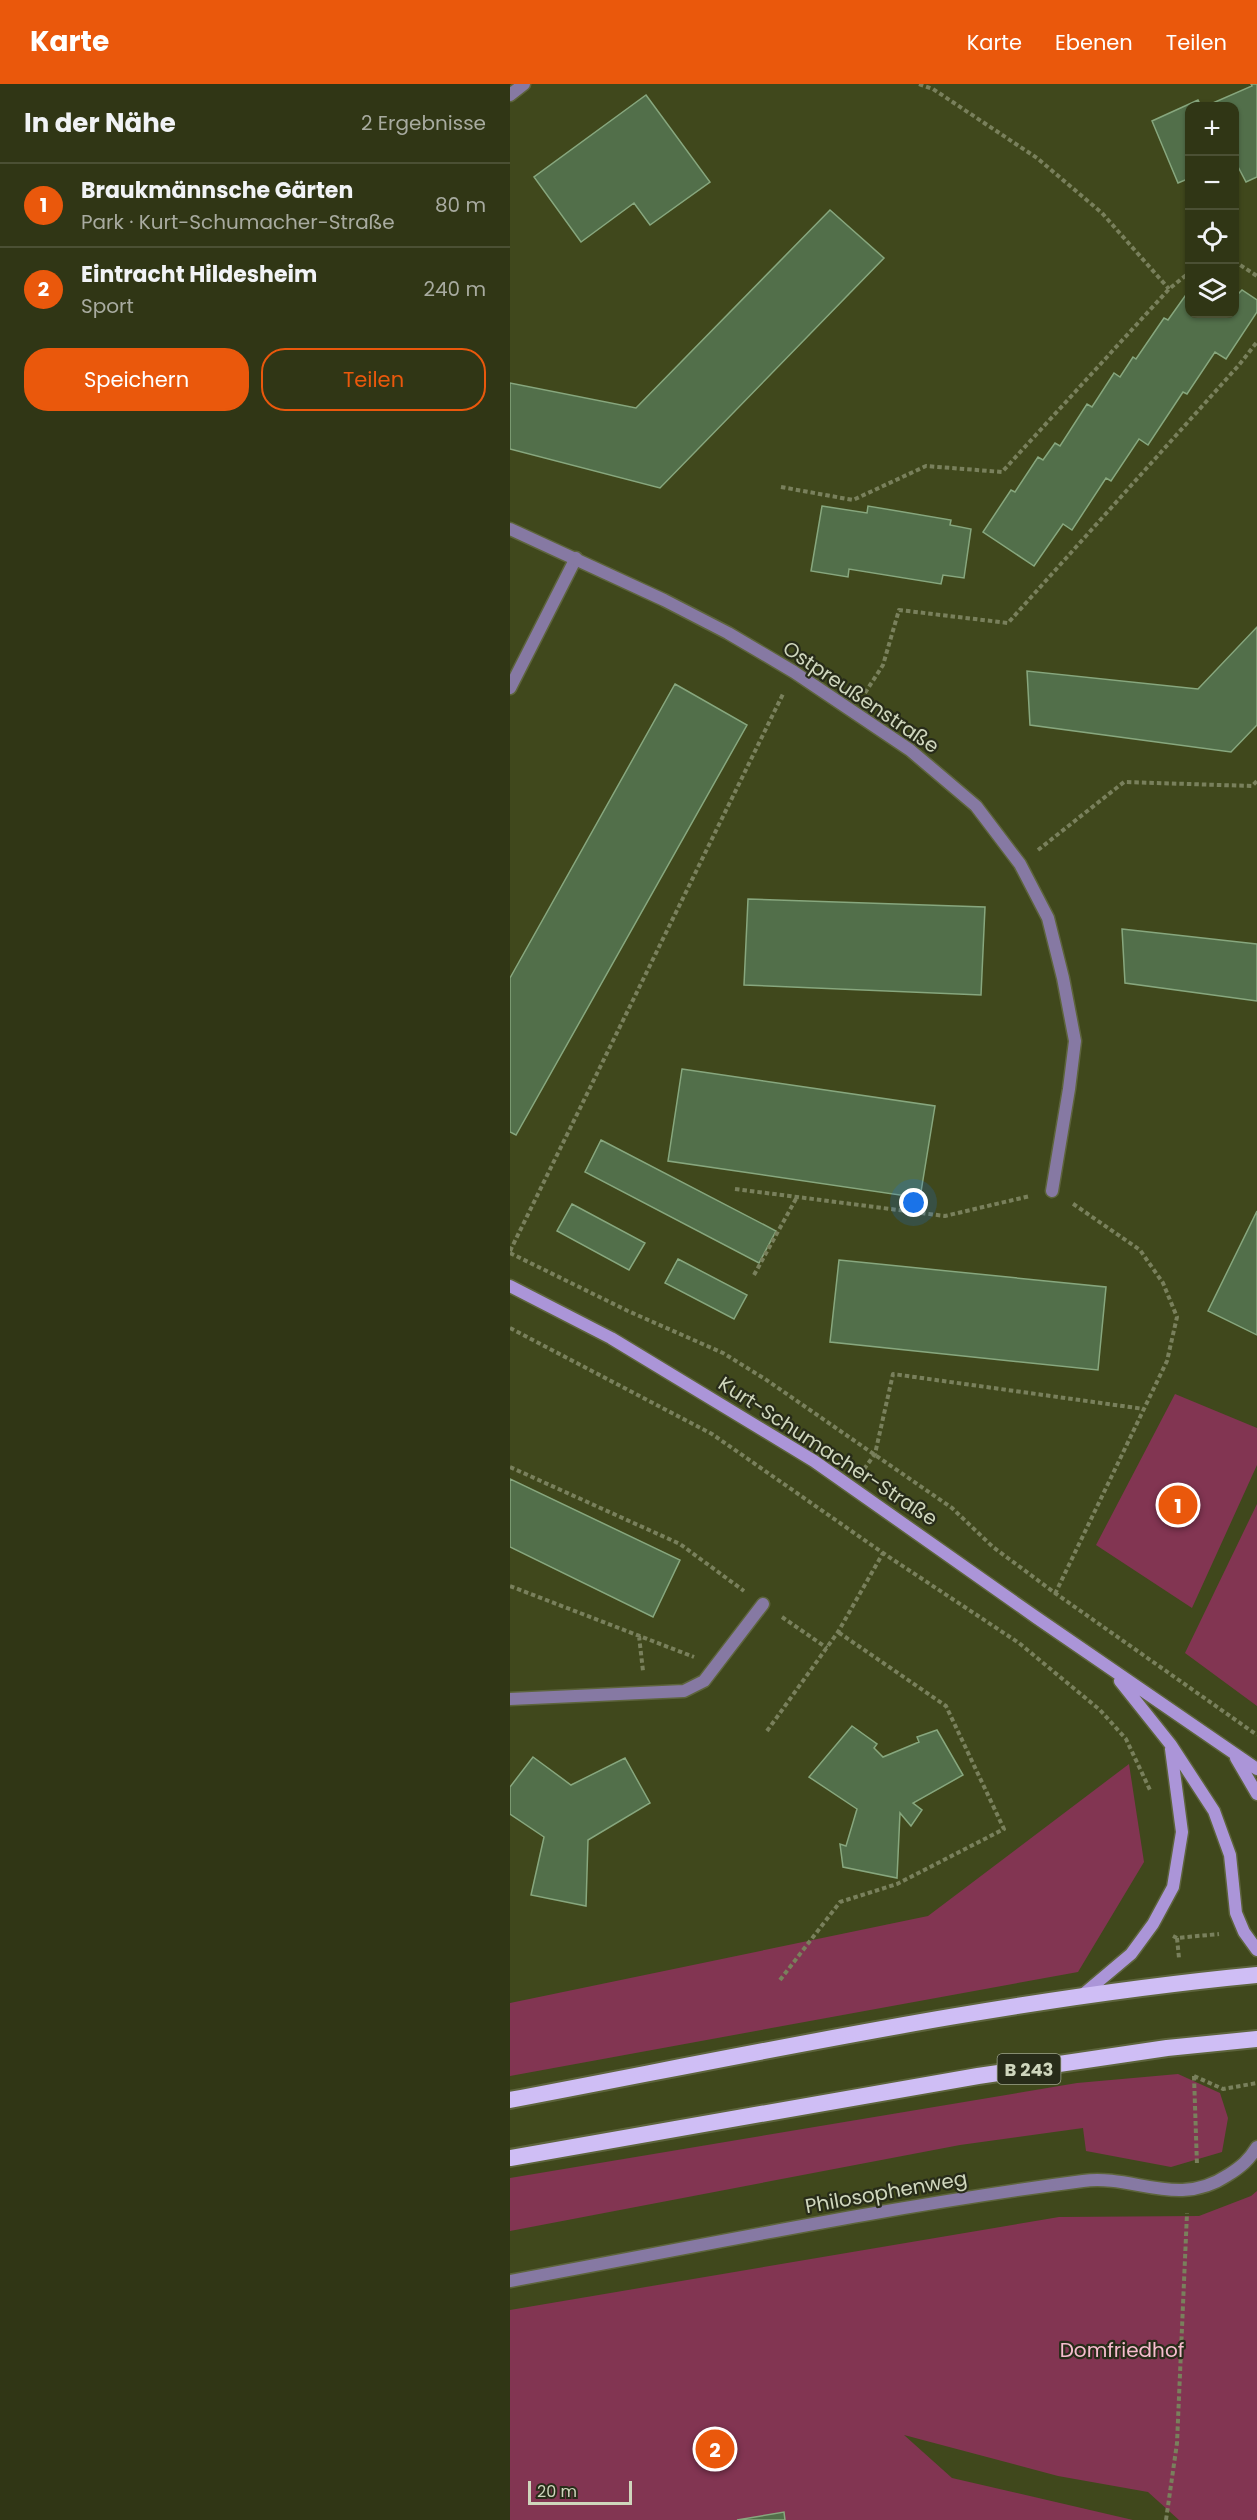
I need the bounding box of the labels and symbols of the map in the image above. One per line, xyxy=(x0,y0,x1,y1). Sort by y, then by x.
street label: Ostpreußenstraße xyxy=(777,634,945,760)
your location xyxy=(899,1188,928,1217)
street label: Kurt-Schumacher-Straße xyxy=(713,1370,943,1532)
pin: 1 xyxy=(1158,1482,1198,1528)
road number: B 243 xyxy=(998,2054,1060,2084)
street label: Philosophenweg xyxy=(803,2164,969,2220)
park label: Domfriedhof xyxy=(1060,2336,1184,2364)
pin: 2 xyxy=(696,2426,734,2472)
scale bar xyxy=(528,2478,632,2506)

